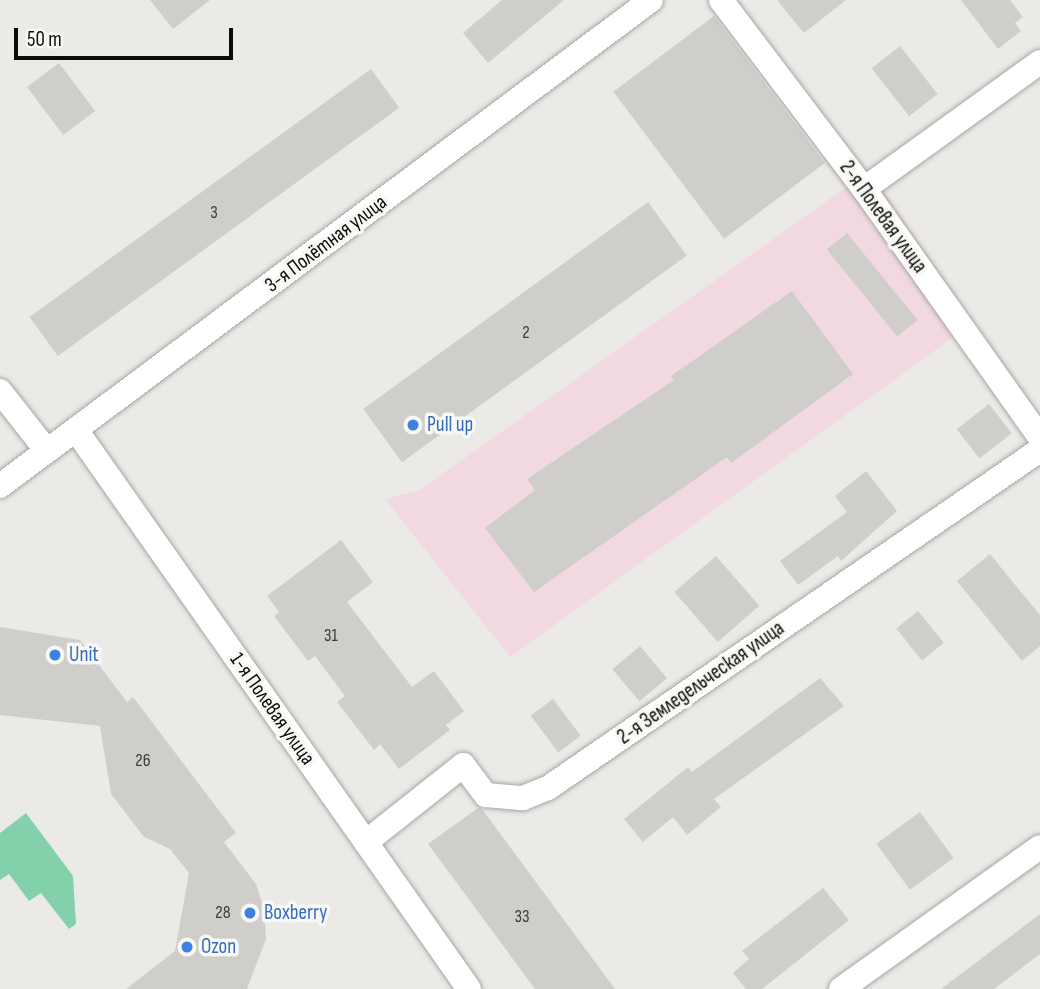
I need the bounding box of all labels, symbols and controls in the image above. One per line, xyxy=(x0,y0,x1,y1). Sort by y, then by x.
scale bar xyxy=(18,14,236,58)
text: 50 m xyxy=(27,27,62,52)
street label: 2-я Полевая улица xyxy=(834,156,932,278)
street label: 3-я Полётная улица xyxy=(260,190,392,298)
house number: 3 xyxy=(210,202,218,224)
house number: 2 xyxy=(522,322,530,344)
place label: Pull up xyxy=(427,412,473,438)
marker: Pull up xyxy=(405,417,421,433)
street label: 2-я Земледельческая улица xyxy=(613,616,789,750)
house number: 31 xyxy=(324,625,338,647)
place label: Unit xyxy=(69,642,99,668)
marker: Unit xyxy=(47,647,63,663)
street label: 1-я Полевая улица xyxy=(224,648,320,770)
house number: 26 xyxy=(135,750,151,772)
place label: Boxberry xyxy=(264,900,327,926)
house number: 28 xyxy=(215,902,231,924)
marker: Boxberry xyxy=(242,905,258,921)
house number: 33 xyxy=(514,906,530,928)
place label: Ozon xyxy=(201,934,236,960)
marker: Ozon xyxy=(179,939,195,955)

